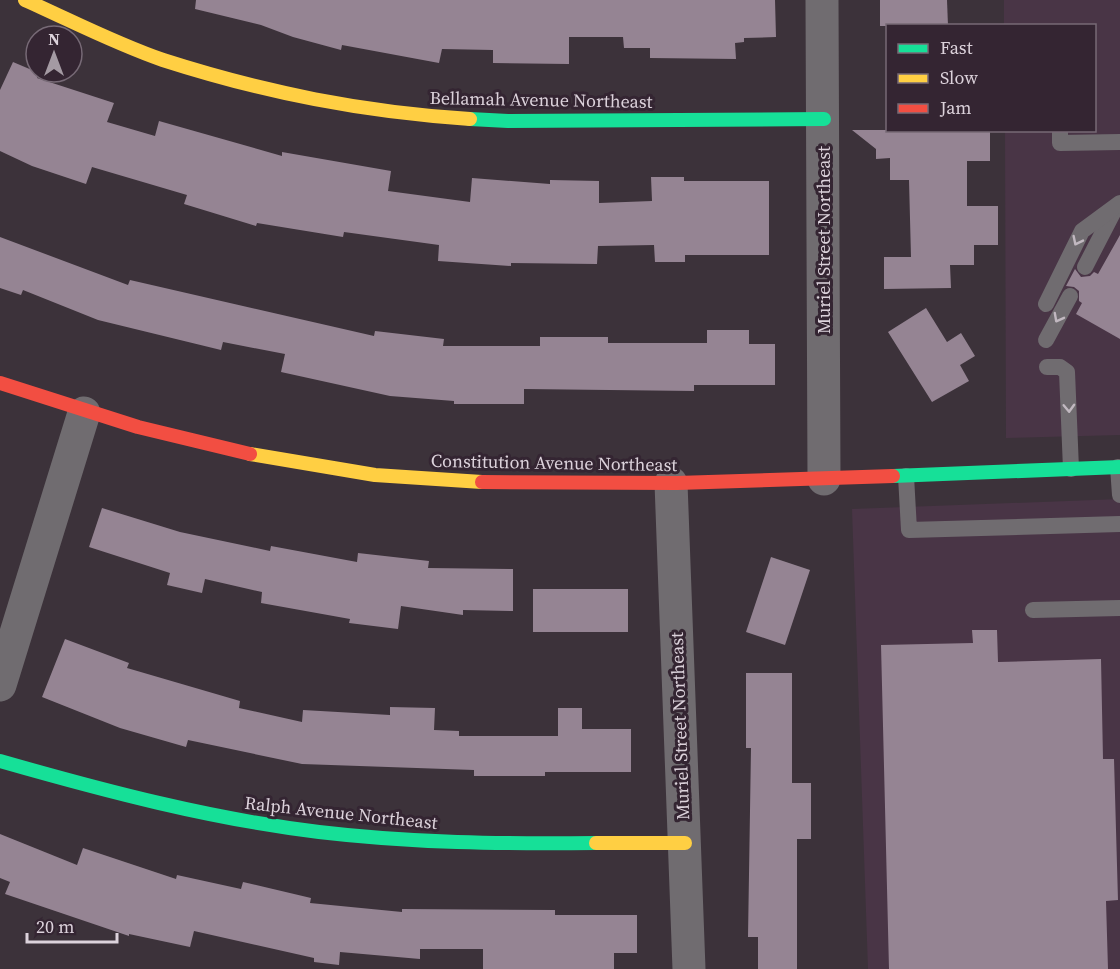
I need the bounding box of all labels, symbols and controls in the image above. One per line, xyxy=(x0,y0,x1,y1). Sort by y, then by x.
north arrow xyxy=(24,24,84,84)
legend xyxy=(886,24,1096,132)
text: N xyxy=(48,28,60,50)
text: Fast xyxy=(940,35,973,60)
text: Slow xyxy=(940,65,978,90)
street label: Bellamah Avenue Northeast xyxy=(429,85,653,114)
text: Jam xyxy=(939,95,972,120)
street label: Muriel Street Northeast xyxy=(811,146,836,334)
one-way arrow xyxy=(1073,235,1084,245)
one-way arrow xyxy=(1054,312,1065,322)
one-way arrow xyxy=(1062,404,1075,413)
street label: Constitution Avenue Northeast xyxy=(431,448,678,477)
street label: Muriel Street Northeast xyxy=(664,632,695,820)
street label: Ralph Avenue Northeast xyxy=(243,790,439,835)
scale bar xyxy=(27,906,117,944)
text: 20 m xyxy=(36,914,74,939)

